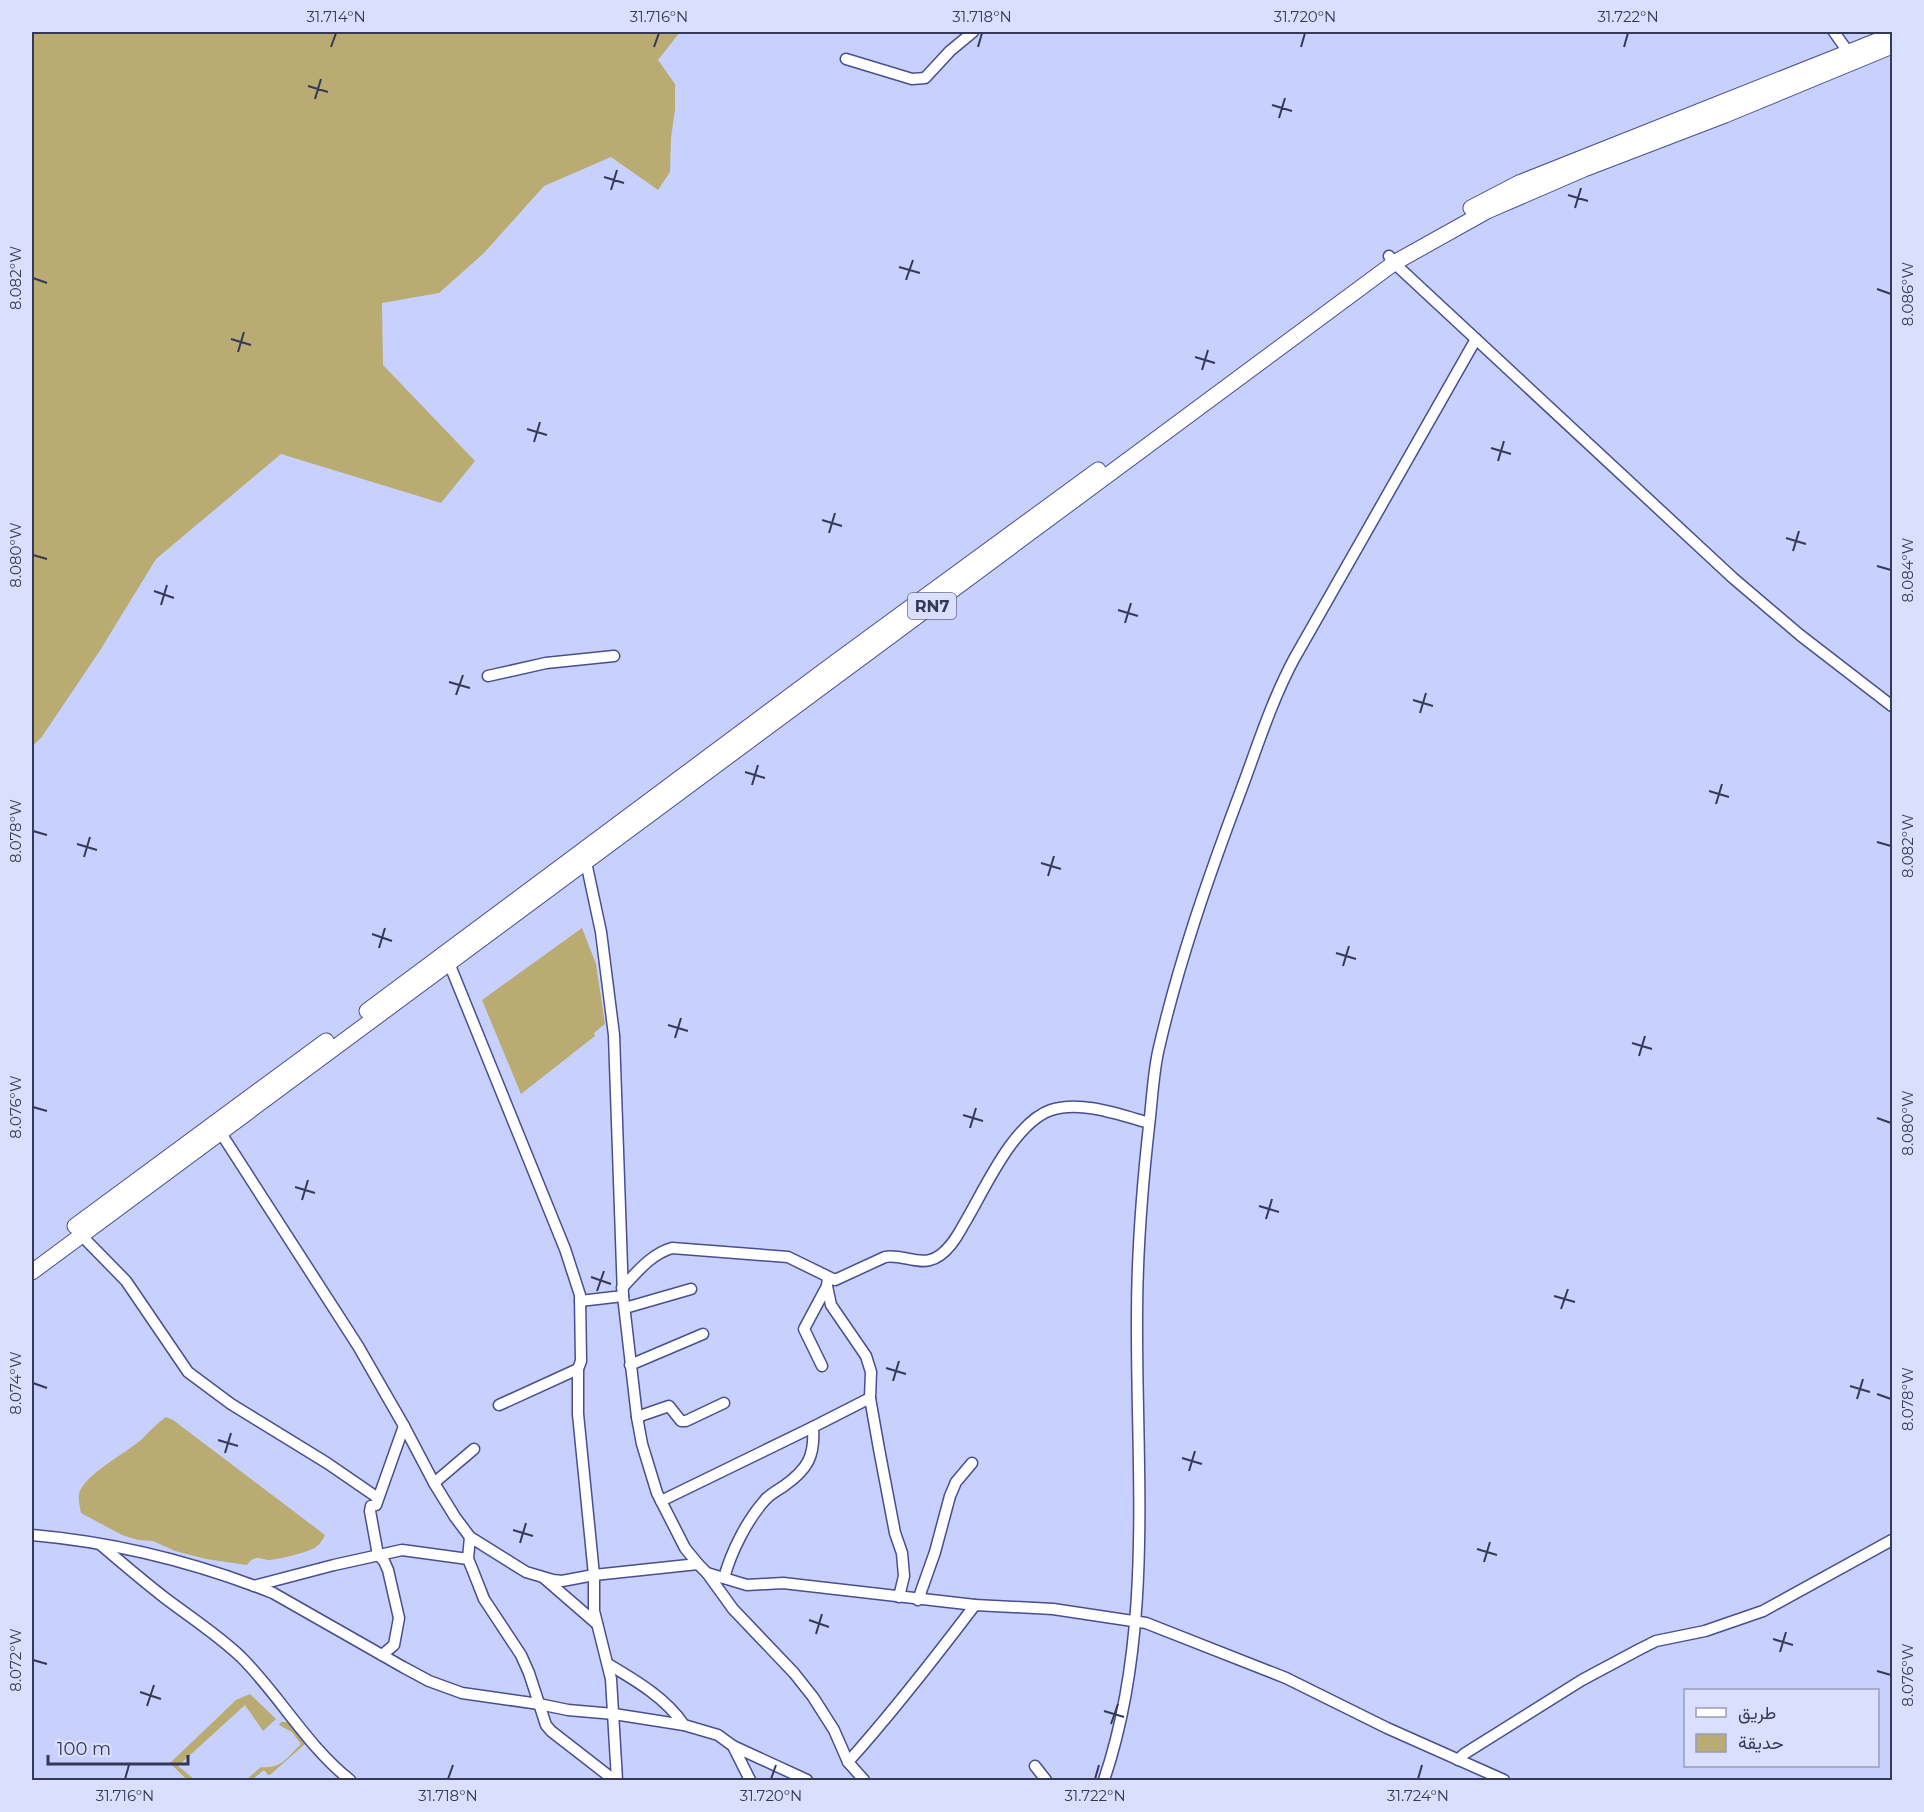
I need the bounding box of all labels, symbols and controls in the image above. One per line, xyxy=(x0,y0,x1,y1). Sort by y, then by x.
text: 31.714°N xyxy=(306,7,366,26)
text: 31.716°N xyxy=(630,7,688,26)
text: 31.718°N xyxy=(952,7,1012,26)
text: 31.720°N xyxy=(1274,7,1336,26)
text: 31.722°N xyxy=(1597,7,1659,26)
text: 8.082°W xyxy=(6,246,25,310)
text: 8.086°W xyxy=(1898,261,1917,326)
text: 8.080°W xyxy=(6,522,25,588)
text: 8.084°W xyxy=(1898,537,1917,603)
road number: RN7 xyxy=(908,593,956,619)
text: 8.078°W xyxy=(6,799,25,863)
text: 8.082°W xyxy=(1898,814,1917,878)
text: 8.076°W xyxy=(6,1075,25,1139)
text: 8.080°W xyxy=(1898,1090,1917,1156)
text: 8.074°W xyxy=(6,1351,25,1415)
text: 8.078°W xyxy=(1898,1367,1917,1431)
text: 8.072°W xyxy=(6,1628,25,1692)
text: 8.076°W xyxy=(1898,1643,1917,1707)
legend xyxy=(1684,1689,1879,1767)
text: طريق xyxy=(1738,1702,1776,1724)
scale bar xyxy=(48,1728,188,1766)
text: حديقة xyxy=(1738,1732,1784,1754)
text: 100 m xyxy=(57,1738,111,1760)
text: 31.716°N xyxy=(96,1786,154,1805)
text: 31.718°N xyxy=(418,1786,478,1805)
text: 31.720°N xyxy=(740,1786,802,1805)
text: 31.722°N xyxy=(1064,1786,1126,1805)
text: 31.724°N xyxy=(1387,1786,1449,1805)

